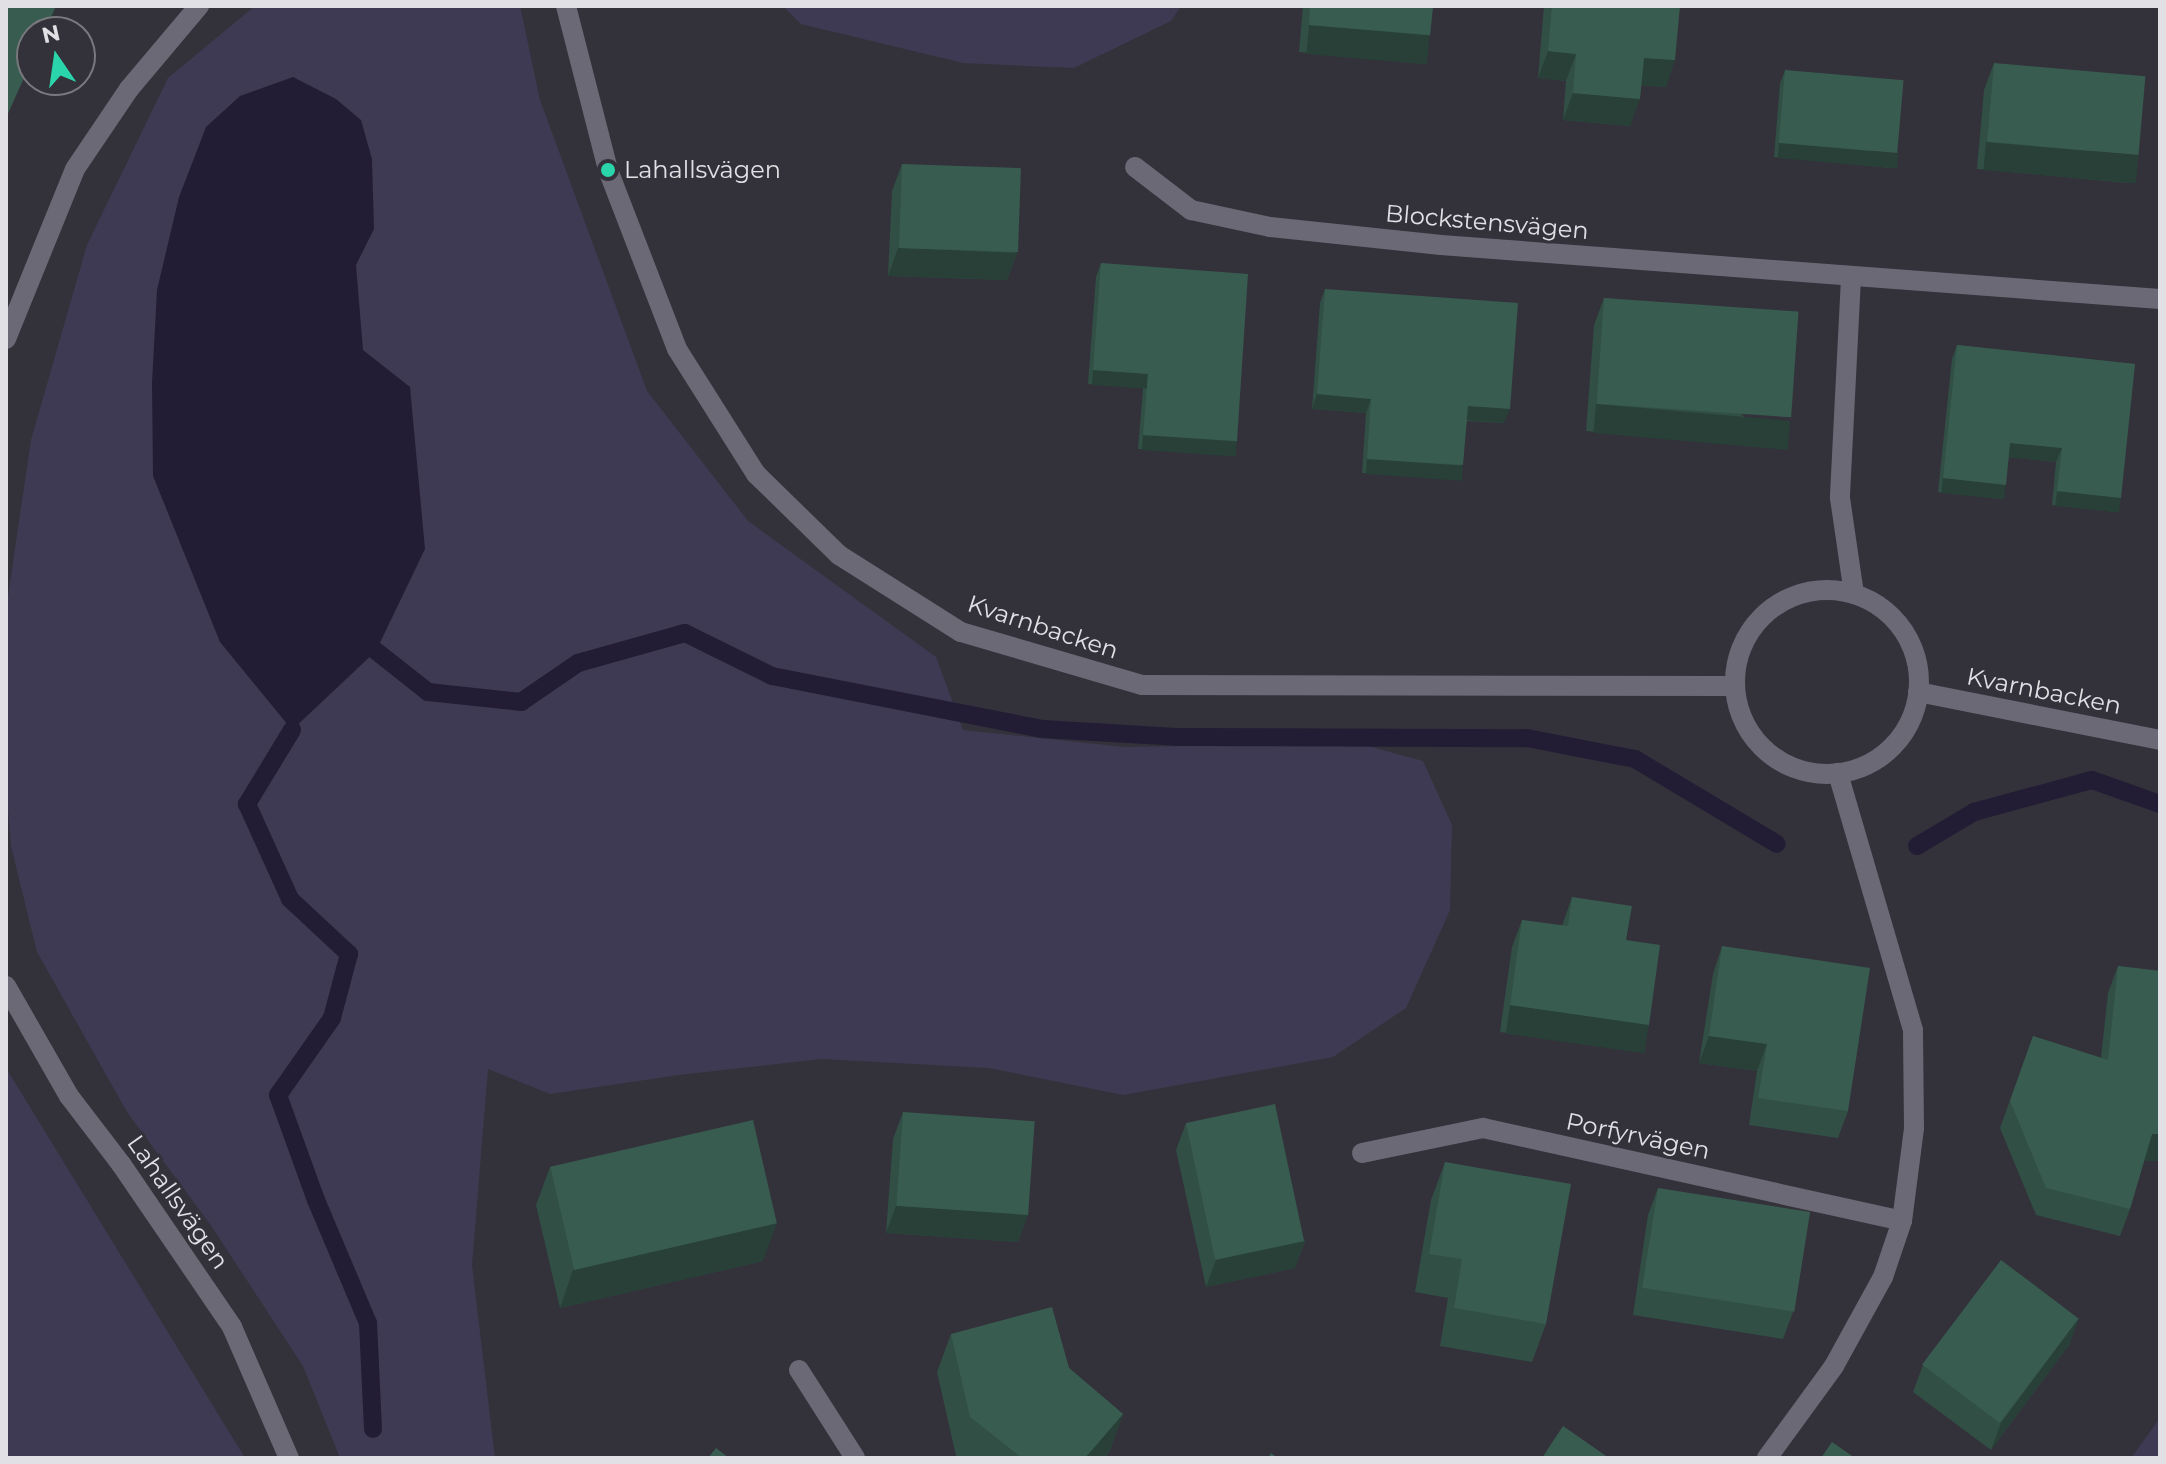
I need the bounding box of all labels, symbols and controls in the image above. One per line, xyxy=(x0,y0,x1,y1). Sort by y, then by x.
north arrow xyxy=(16,16,96,96)
text: N xyxy=(39,19,63,49)
place label: Lahallsvägen xyxy=(624,156,781,184)
marker: Lahallsvägen xyxy=(599,161,617,179)
street label: Blockstensvägen xyxy=(1384,199,1590,245)
street label: Kvarnbacken xyxy=(964,589,1122,665)
street label: Kvarnbacken xyxy=(1964,662,2124,720)
street label: Porfyrvägen xyxy=(1563,1107,1713,1165)
street label: Lahallsvägen xyxy=(121,1129,235,1275)

